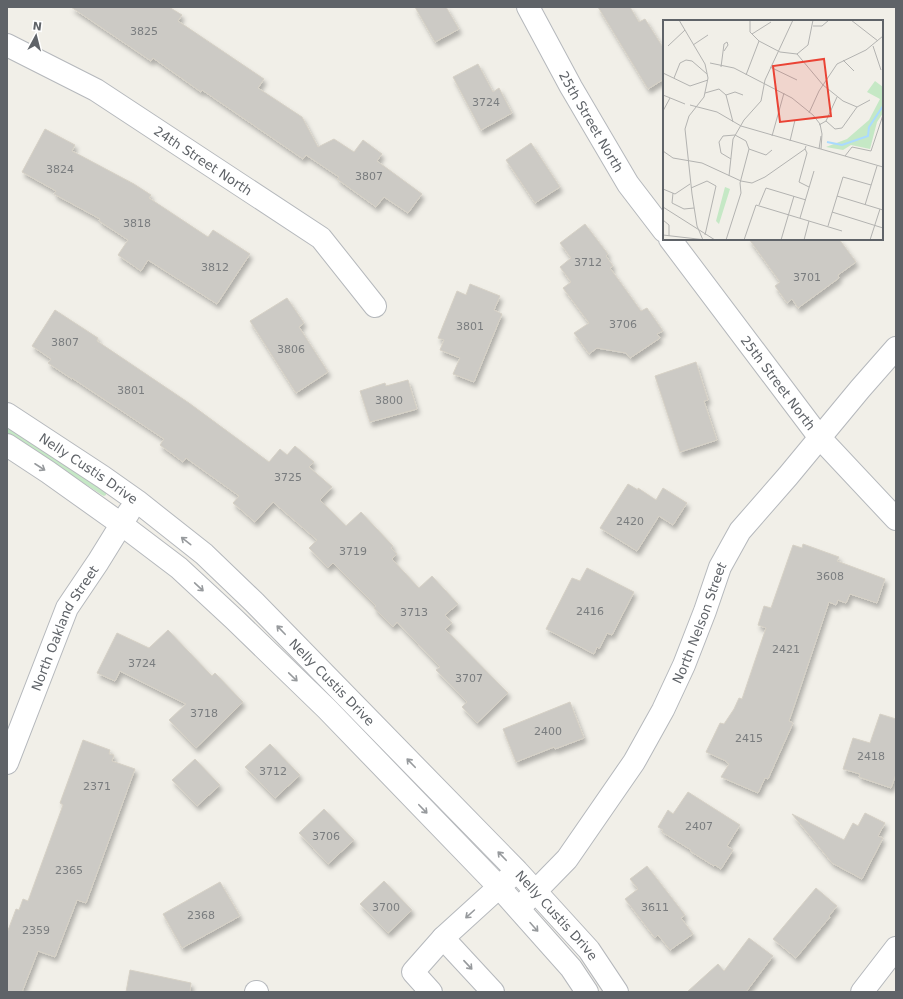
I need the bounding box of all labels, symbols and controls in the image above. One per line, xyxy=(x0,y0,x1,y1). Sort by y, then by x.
north arrow xyxy=(16,16,56,56)
text: N xyxy=(32,20,43,34)
inset map xyxy=(663,20,883,240)
house number: 3825 xyxy=(130,25,158,38)
street label: 25th Street North xyxy=(556,69,627,175)
house number: 3724 xyxy=(472,96,500,109)
street label: 24th Street North xyxy=(151,123,255,198)
house number: 3824 xyxy=(46,163,74,176)
house number: 3807 xyxy=(355,170,383,183)
house number: 3818 xyxy=(123,217,151,230)
house number: 3712 xyxy=(574,256,602,269)
house number: 3812 xyxy=(201,261,229,274)
house number: 3701 xyxy=(793,271,821,284)
house number: 3706 xyxy=(609,318,637,331)
house number: 3801 xyxy=(456,320,484,333)
street label: 25th Street North xyxy=(738,333,819,433)
house number: 3807 xyxy=(51,336,79,349)
house number: 3806 xyxy=(277,343,305,356)
house number: 3801 xyxy=(117,384,145,397)
house number: 3800 xyxy=(375,394,403,407)
street label: Nelly Custis Drive xyxy=(37,430,141,507)
one-way arrow xyxy=(34,462,45,471)
house number: 3725 xyxy=(274,471,302,484)
house number: 2420 xyxy=(616,515,644,528)
one-way arrow xyxy=(181,536,192,545)
house number: 3719 xyxy=(339,545,367,558)
street label: North Nelson Street xyxy=(669,559,729,686)
street label: North Oakland Street xyxy=(28,562,101,693)
house number: 3608 xyxy=(816,570,844,583)
one-way arrow xyxy=(194,582,204,592)
house number: 2416 xyxy=(576,605,604,618)
house number: 3713 xyxy=(400,606,428,619)
one-way arrow xyxy=(276,625,286,635)
street label: Nelly Custis Drive xyxy=(287,635,378,728)
house number: 2421 xyxy=(772,643,800,656)
house number: 3724 xyxy=(128,657,156,670)
one-way arrow xyxy=(288,672,298,681)
house number: 3707 xyxy=(455,672,483,685)
house number: 3718 xyxy=(190,707,218,720)
house number: 2400 xyxy=(534,725,562,738)
house number: 2415 xyxy=(735,732,763,745)
house number: 2418 xyxy=(857,750,885,763)
one-way arrow xyxy=(406,758,416,768)
house number: 3712 xyxy=(259,765,287,778)
house number: 2371 xyxy=(83,780,111,793)
one-way arrow xyxy=(419,804,428,814)
house number: 2407 xyxy=(685,820,713,833)
house number: 3706 xyxy=(312,830,340,843)
one-way arrow xyxy=(497,851,507,861)
house number: 2365 xyxy=(55,864,83,877)
street label: Nelly Custis Drive xyxy=(513,867,601,963)
house number: 3700 xyxy=(372,901,400,914)
house number: 3611 xyxy=(641,901,669,914)
house number: 2368 xyxy=(187,909,215,922)
one-way arrow xyxy=(465,909,475,918)
one-way arrow xyxy=(530,921,539,932)
house number: 2359 xyxy=(22,924,50,937)
one-way arrow xyxy=(463,960,473,970)

